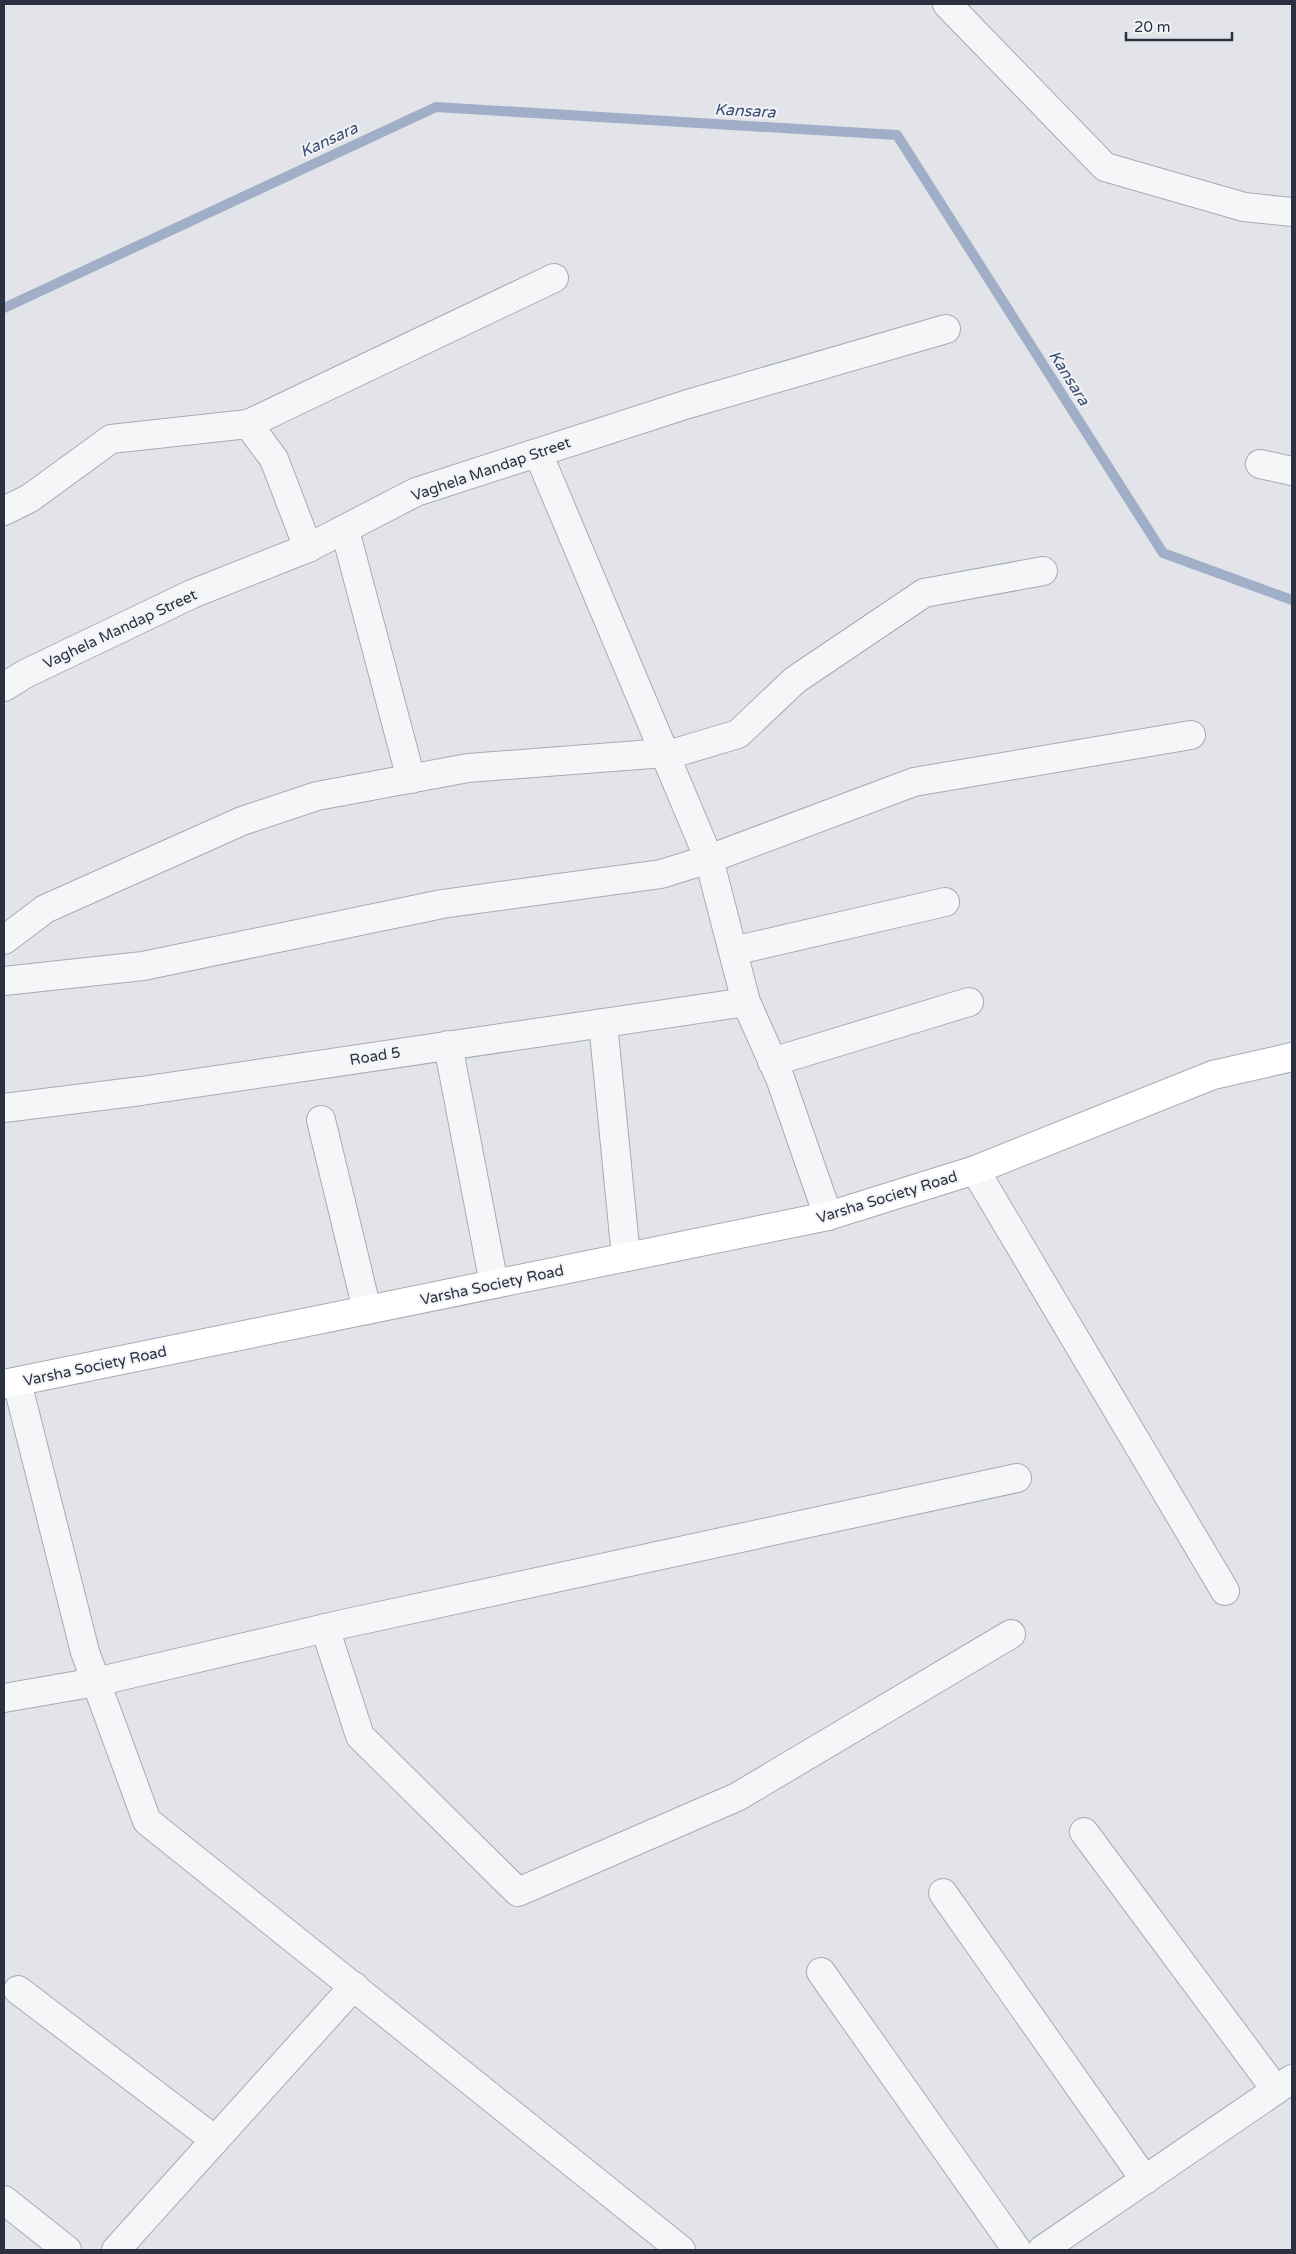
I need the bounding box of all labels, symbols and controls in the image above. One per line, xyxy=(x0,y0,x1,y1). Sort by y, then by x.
scale bar xyxy=(1126,10,1232,42)
text: 20 m xyxy=(1134,18,1171,36)
water label: Kansara xyxy=(714,99,777,123)
water label: Kansara xyxy=(297,118,362,162)
water label: Kansara xyxy=(1044,347,1094,410)
street label: Vaghela Mandap Street xyxy=(409,433,573,505)
street label: Vaghela Mandap Street xyxy=(40,585,200,673)
street label: Road 5 xyxy=(348,1043,402,1069)
street label: Varsha Society Road xyxy=(814,1167,960,1227)
street label: Varsha Society Road xyxy=(419,1261,565,1309)
street label: Varsha Society Road xyxy=(22,1342,168,1390)

